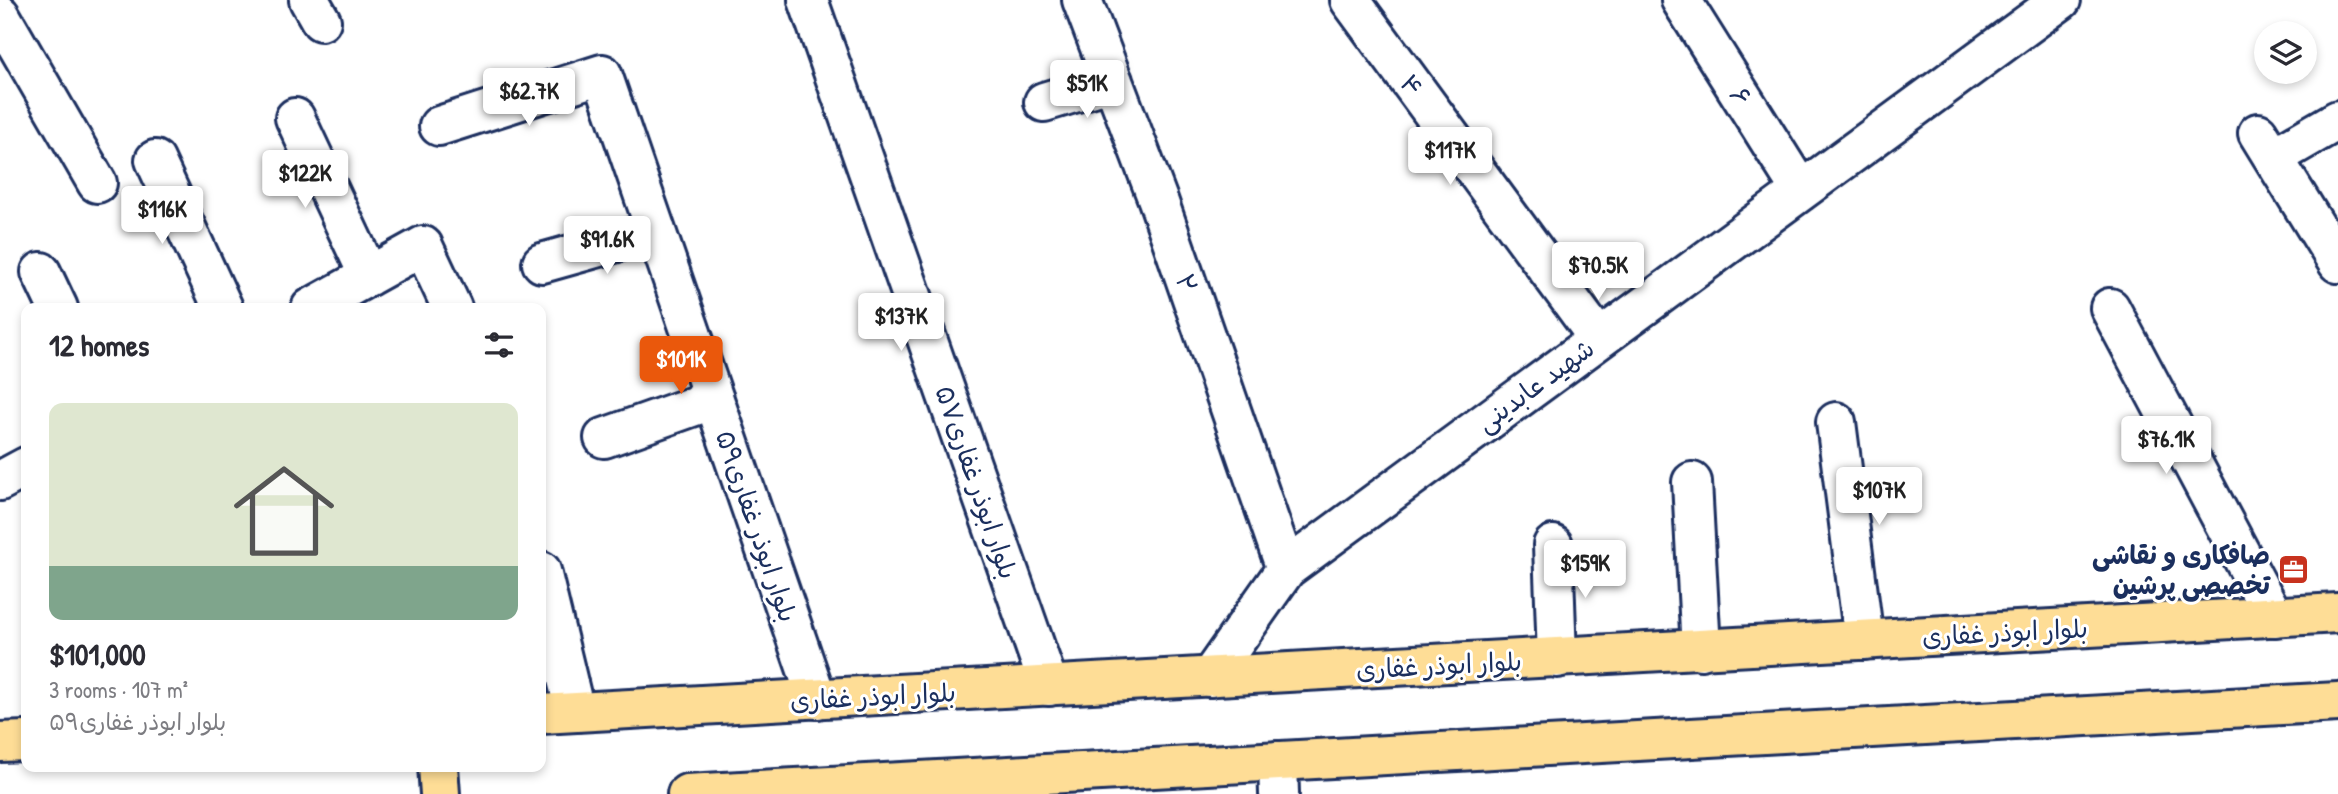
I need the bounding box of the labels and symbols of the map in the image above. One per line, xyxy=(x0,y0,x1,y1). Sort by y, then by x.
pin: $51K xyxy=(1046,60,1128,120)
street label: ۴ xyxy=(1392,67,1432,103)
pin: $62.7K xyxy=(472,68,586,128)
street label: ۶ xyxy=(1722,80,1760,112)
pin: $117K xyxy=(1401,128,1499,187)
pin: $122K xyxy=(256,150,354,210)
pin: $116K xyxy=(113,187,211,246)
pin: $91.6K xyxy=(550,216,664,276)
pin: $70.5K xyxy=(1541,243,1655,302)
street label: ۲ xyxy=(1168,269,1206,297)
pin: $137K xyxy=(852,294,950,353)
street label: شهید عابدینی xyxy=(1469,330,1601,440)
pin: $101K xyxy=(632,336,730,396)
street label: بلوار ابوذر غفاری۵۷ xyxy=(928,381,1026,583)
pin: $76.1K xyxy=(2109,416,2223,476)
street label: بلوار ابوذر غفاری۵۹ xyxy=(708,426,806,626)
pin: $107K xyxy=(1830,468,1928,527)
place label: صافکاری و نقاشی تخصصی پرشین xyxy=(2092,537,2271,602)
pin: $159K xyxy=(1536,540,1634,600)
office icon: صافکاری و نقاشی تخصصی پرشین xyxy=(2276,552,2310,586)
street label: بلوار ابوذر غفاری xyxy=(1921,610,2089,654)
street label: بلوار ابوذر غفاری xyxy=(1355,643,1523,687)
street label: بلوار ابوذر غفاری xyxy=(789,674,957,718)

